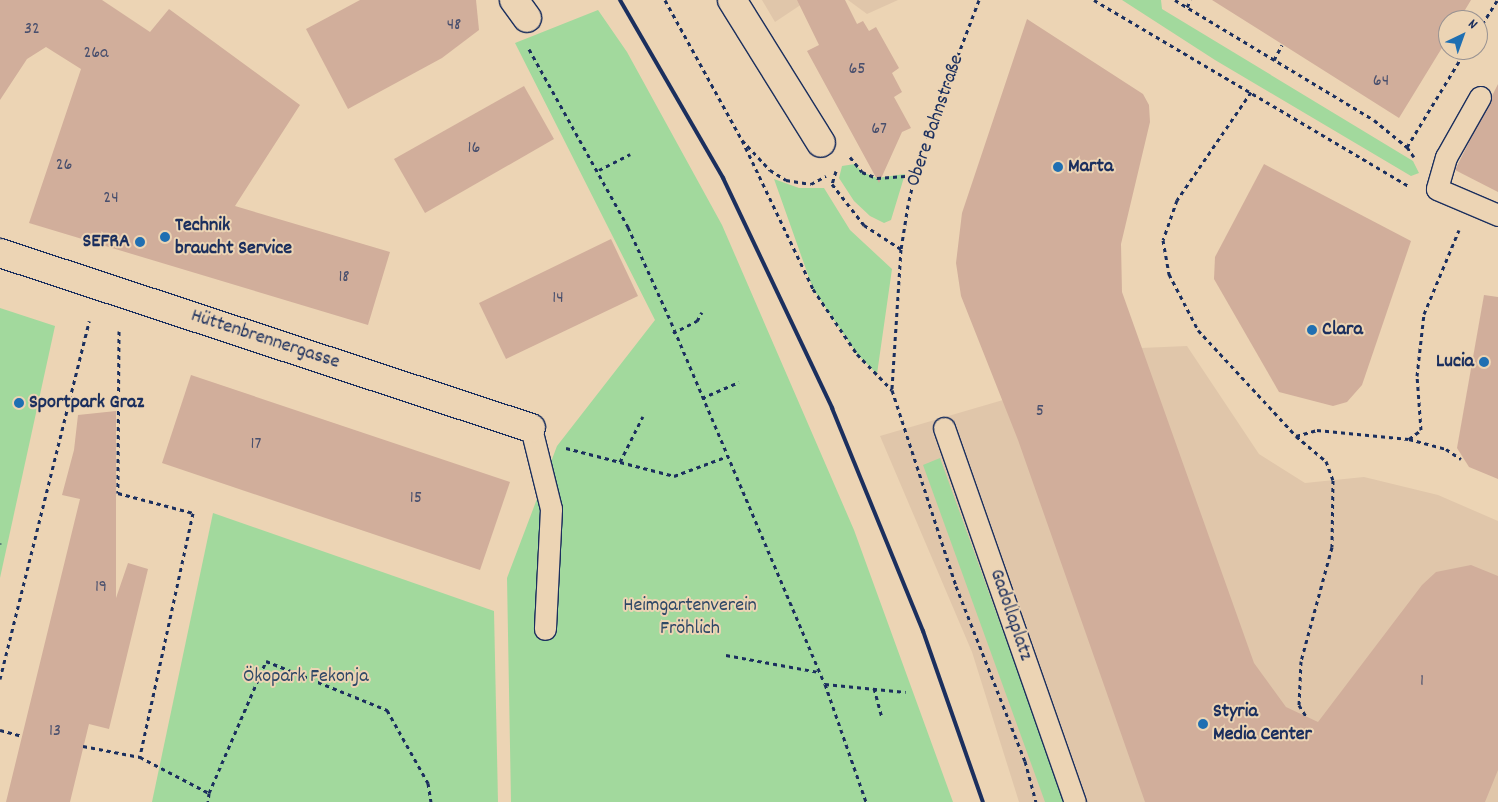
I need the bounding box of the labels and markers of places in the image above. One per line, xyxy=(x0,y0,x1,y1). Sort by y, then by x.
place label: Marta xyxy=(1068,155,1113,179)
marker: Marta xyxy=(1052,161,1064,173)
place label: Technik braucht Service xyxy=(175,214,292,261)
place label: SEFRA xyxy=(83,230,130,254)
marker: Technik braucht Service xyxy=(159,231,171,243)
marker: SEFRA xyxy=(134,236,146,248)
place label: Clara xyxy=(1322,318,1363,342)
marker: Clara xyxy=(1306,324,1318,336)
place label: Lucia xyxy=(1436,350,1474,374)
marker: Lucia xyxy=(1478,356,1490,368)
place label: Sportpark Graz xyxy=(29,391,144,415)
marker: Sportpark Graz xyxy=(13,397,25,409)
place label: Styria Media Center xyxy=(1213,700,1312,747)
marker: Styria Media Center xyxy=(1197,718,1209,730)

